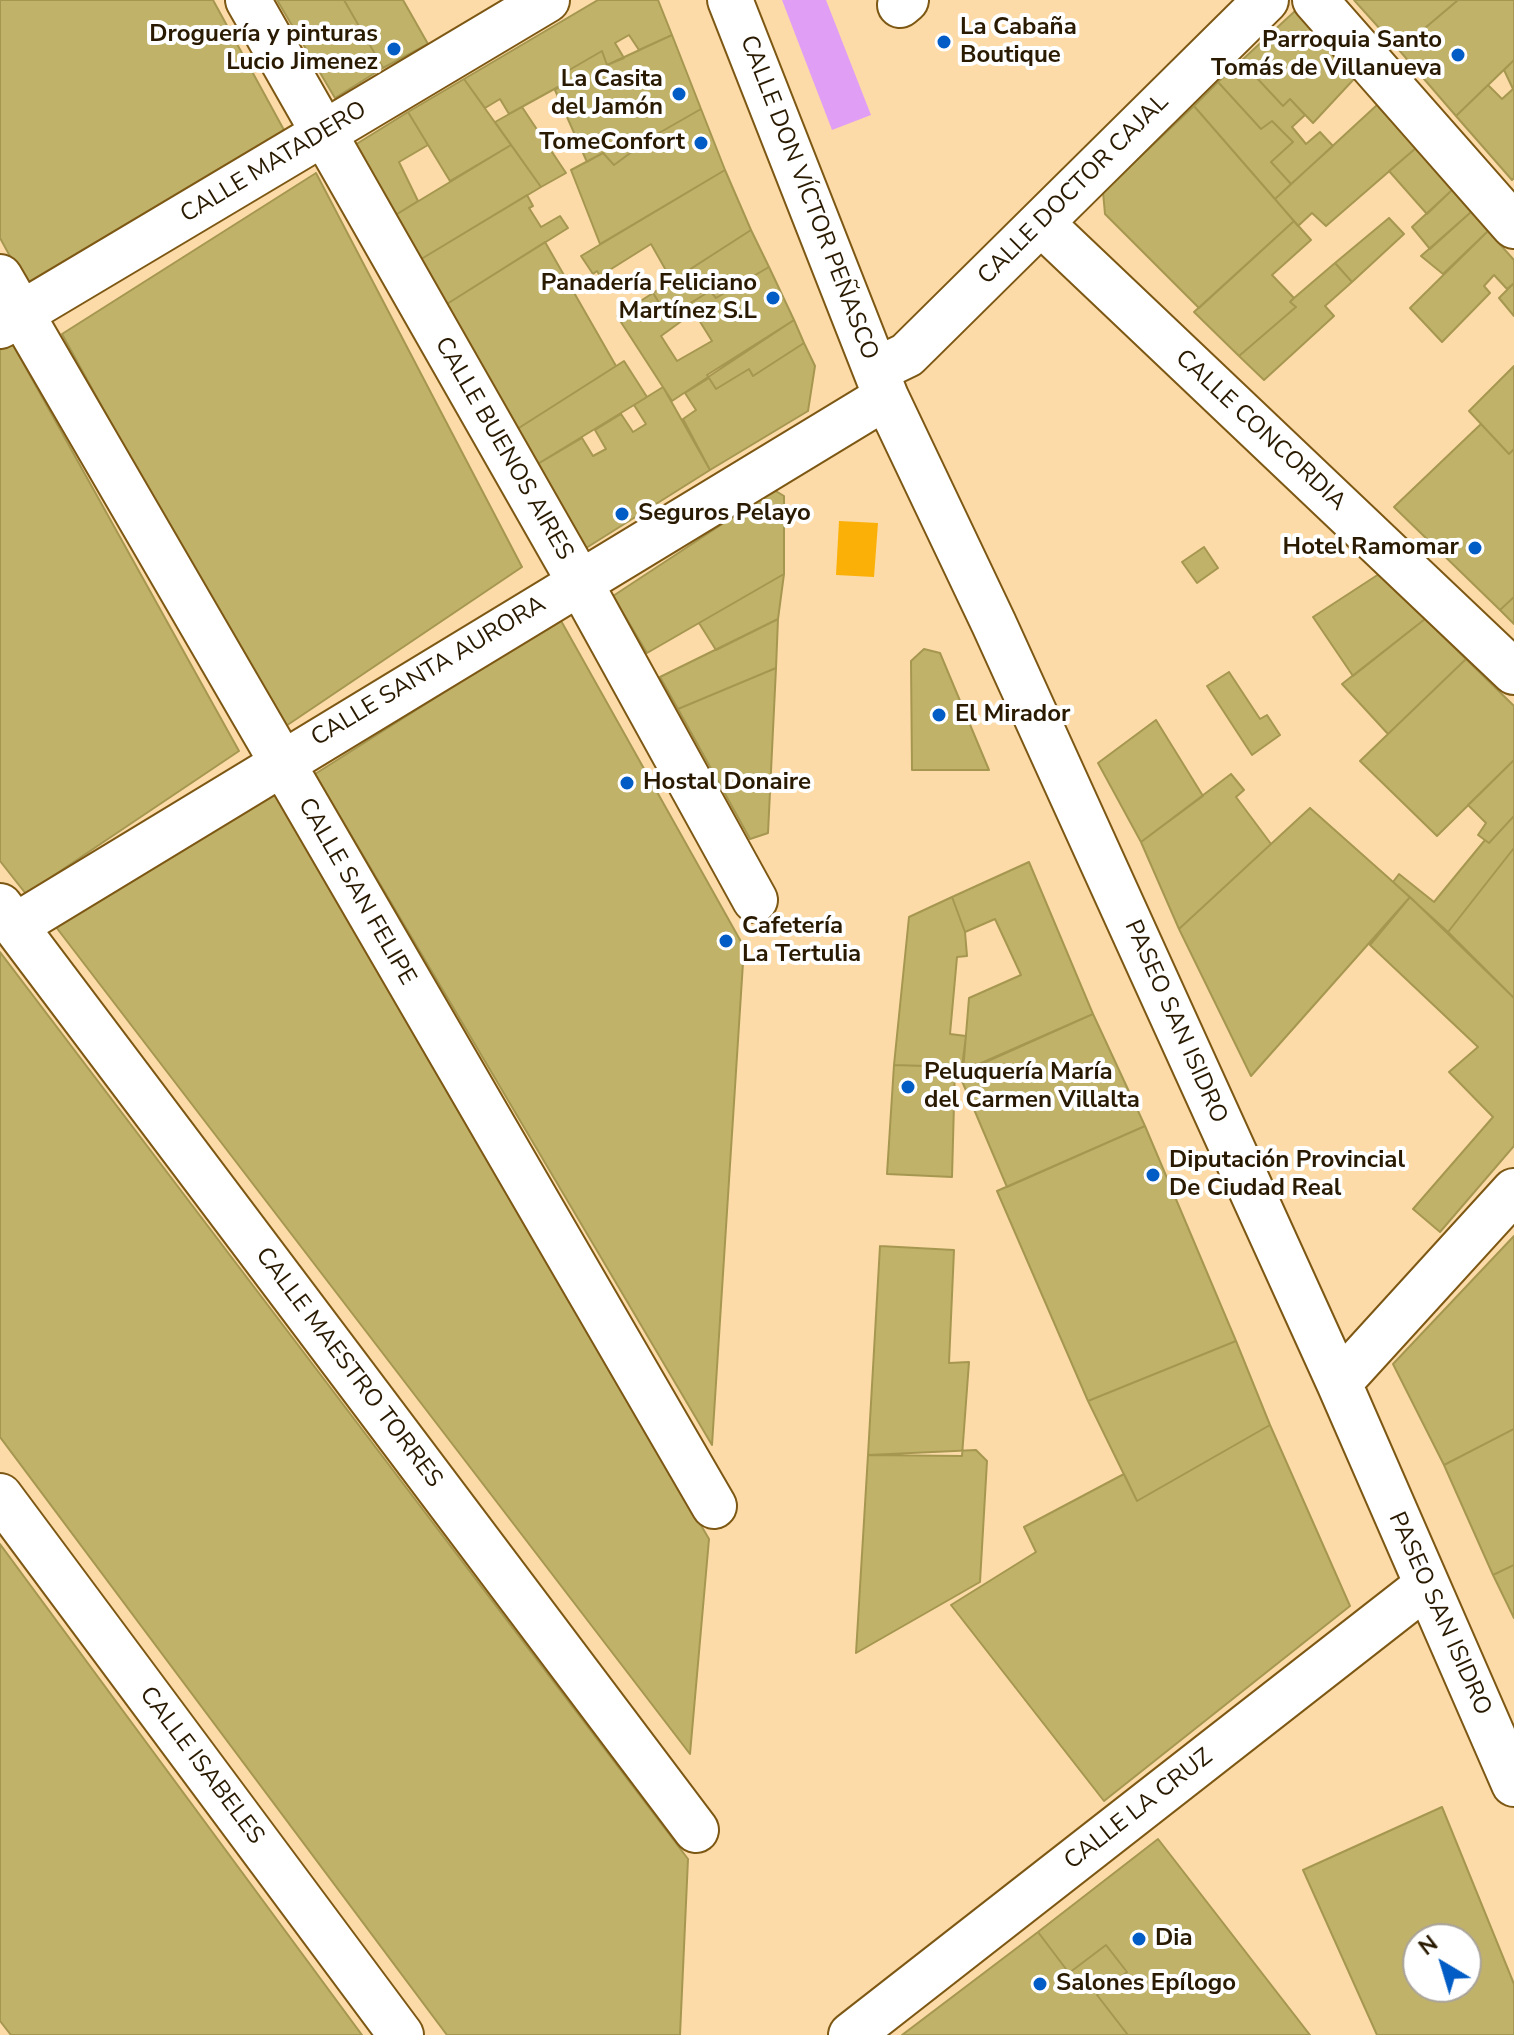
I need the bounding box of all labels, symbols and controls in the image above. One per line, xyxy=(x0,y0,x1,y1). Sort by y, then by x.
place label: La Cabaña Boutique xyxy=(960,14,1077,70)
place label: Droguería y pinturas Lucio Jimenez xyxy=(149,21,378,77)
place label: Parroquia Santo Tomás de Villanueva xyxy=(1211,27,1442,83)
street label: CALLE DON VÍCTOR PEÑASCO xyxy=(733,32,883,364)
marker: La Cabaña Boutique xyxy=(935,33,953,51)
marker: Droguería y pinturas Lucio Jimenez xyxy=(385,40,403,58)
marker: Parroquia Santo Tomás de Villanueva xyxy=(1449,46,1467,64)
place label: La Casita del Jamón xyxy=(551,66,663,122)
marker: La Casita del Jamón xyxy=(670,85,688,103)
street label: CALLE DOCTOR CAJAL xyxy=(973,89,1175,291)
street label: CALLE MATADERO xyxy=(176,96,372,230)
place label: TomeConfort xyxy=(539,129,685,157)
marker: TomeConfort xyxy=(692,134,710,152)
place label: Panadería Feliciano Martínez S.L xyxy=(541,270,757,326)
marker: Panadería Feliciano Martínez S.L xyxy=(764,289,782,307)
street label: CALLE BUENOS AIRES xyxy=(427,332,579,566)
street label: CALLE CONCORDIA xyxy=(1169,344,1351,518)
place label: Seguros Pelayo xyxy=(638,500,811,528)
marker: Seguros Pelayo xyxy=(613,505,631,523)
place label: Hotel Ramomar xyxy=(1283,534,1459,562)
marker: Hotel Ramomar xyxy=(1466,539,1484,557)
street label: CALLE SANTA AURORA xyxy=(307,591,551,753)
place label: El Mirador xyxy=(955,701,1070,729)
marker: El Mirador xyxy=(930,706,948,724)
place label: Hostal Donaire xyxy=(643,769,811,797)
marker: Hostal Donaire xyxy=(618,774,636,792)
street label: CALLE SAN FELIPE xyxy=(291,793,421,991)
place label: Cafetería La Tertulia xyxy=(742,913,861,969)
street label: PASEO SAN ISIDRO xyxy=(1117,916,1233,1128)
marker: Cafetería La Tertulia xyxy=(717,932,735,950)
place label: Peluquería María del Carmen Villalta xyxy=(924,1059,1140,1115)
marker: Peluquería María del Carmen Villalta xyxy=(899,1078,917,1096)
place label: Diputación Provincial De Ciudad Real xyxy=(1169,1147,1405,1203)
marker: Diputación Provincial De Ciudad Real xyxy=(1144,1166,1162,1184)
street label: CALLE MAESTRO TORRES xyxy=(248,1242,448,1494)
street label: PASEO SAN ISIDRO xyxy=(1381,1508,1497,1720)
street label: CALLE ISABELES xyxy=(132,1682,270,1850)
street label: CALLE LA CRUZ xyxy=(1059,1743,1219,1877)
north arrow xyxy=(1402,1923,1482,2003)
place label: Dia xyxy=(1155,1925,1193,1953)
text: N xyxy=(1413,1929,1444,1963)
marker: Dia xyxy=(1130,1930,1148,1948)
place label: Salones Epílogo xyxy=(1056,1970,1236,1998)
marker: Salones Epílogo xyxy=(1031,1975,1049,1993)

